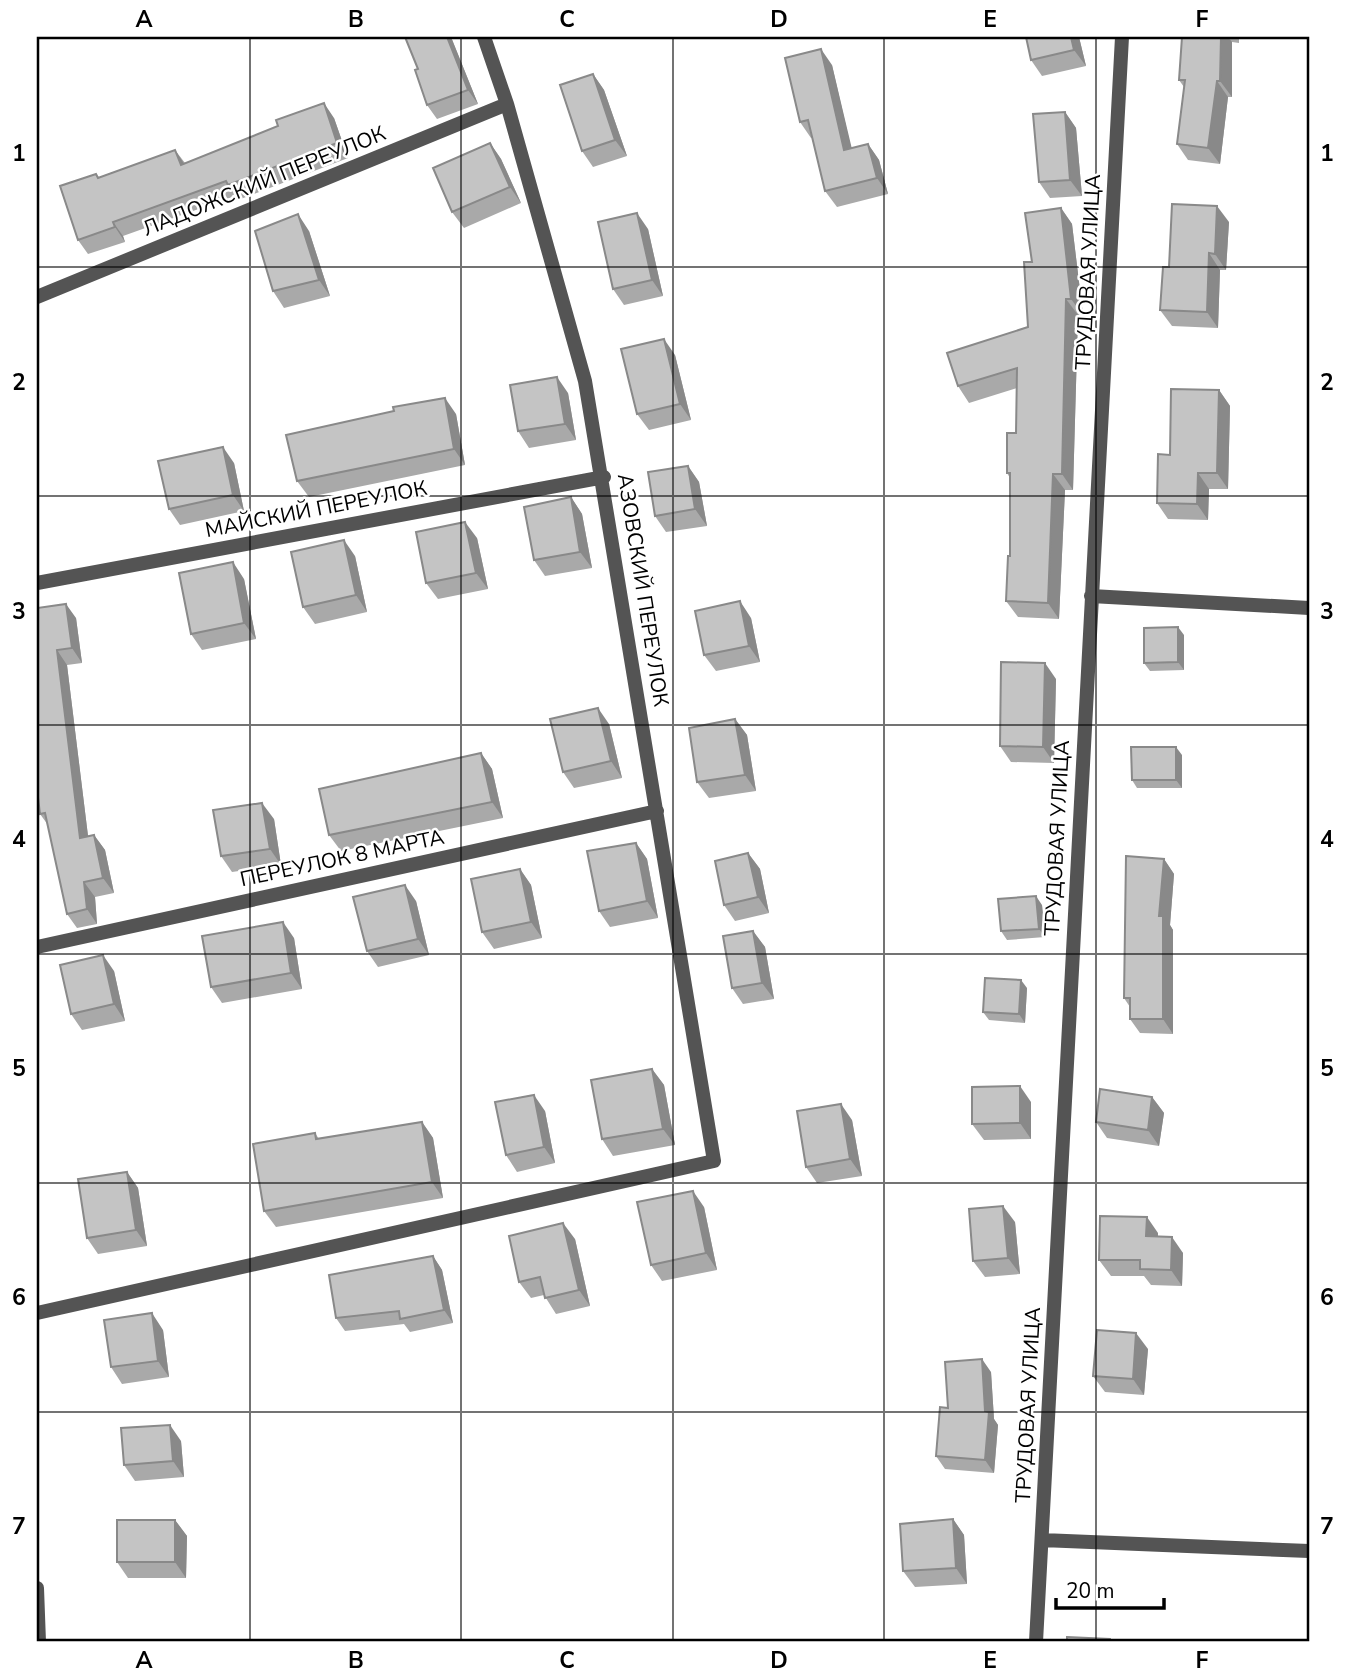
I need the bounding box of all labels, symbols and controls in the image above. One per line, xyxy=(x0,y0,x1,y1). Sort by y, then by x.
text: A xyxy=(135,4,153,35)
text: B xyxy=(348,4,364,35)
text: C xyxy=(559,4,575,35)
text: D xyxy=(770,4,788,35)
text: E xyxy=(983,4,997,35)
text: F xyxy=(1196,4,1209,35)
street label: ЛАДОЖСКИЙ ПЕРЕУЛОК xyxy=(138,119,390,243)
text: 1 xyxy=(12,138,26,169)
text: 1 xyxy=(1320,138,1334,169)
street label: ТРУДОВАЯ УЛИЦА xyxy=(1069,173,1107,371)
text: 2 xyxy=(12,367,26,398)
text: 2 xyxy=(1320,367,1334,398)
street label: АЗОВСКИЙ ПЕРЕУЛОК xyxy=(611,472,675,709)
street label: МАЙСКИЙ ПЕРЕУЛОК xyxy=(203,474,430,544)
text: 3 xyxy=(12,596,26,627)
text: 3 xyxy=(1320,596,1334,627)
street label: ТРУДОВАЯ УЛИЦА xyxy=(1038,739,1076,937)
street label: ПЕРЕУЛОК 8 МАРТА xyxy=(237,823,447,893)
text: 4 xyxy=(12,824,26,855)
text: 4 xyxy=(1320,824,1334,855)
text: 5 xyxy=(12,1053,26,1084)
text: 5 xyxy=(1320,1053,1334,1084)
text: 6 xyxy=(12,1282,26,1313)
text: 6 xyxy=(1320,1282,1334,1313)
street label: ТРУДОВАЯ УЛИЦА xyxy=(1009,1306,1047,1504)
text: 7 xyxy=(12,1511,26,1542)
text: 7 xyxy=(1320,1511,1334,1542)
scale bar xyxy=(1056,1567,1164,1611)
text: 20 m xyxy=(1066,1577,1115,1605)
text: A xyxy=(135,1645,153,1676)
text: B xyxy=(348,1645,364,1676)
text: C xyxy=(559,1645,575,1676)
text: D xyxy=(770,1645,788,1676)
text: E xyxy=(983,1645,997,1676)
text: F xyxy=(1196,1645,1209,1676)

